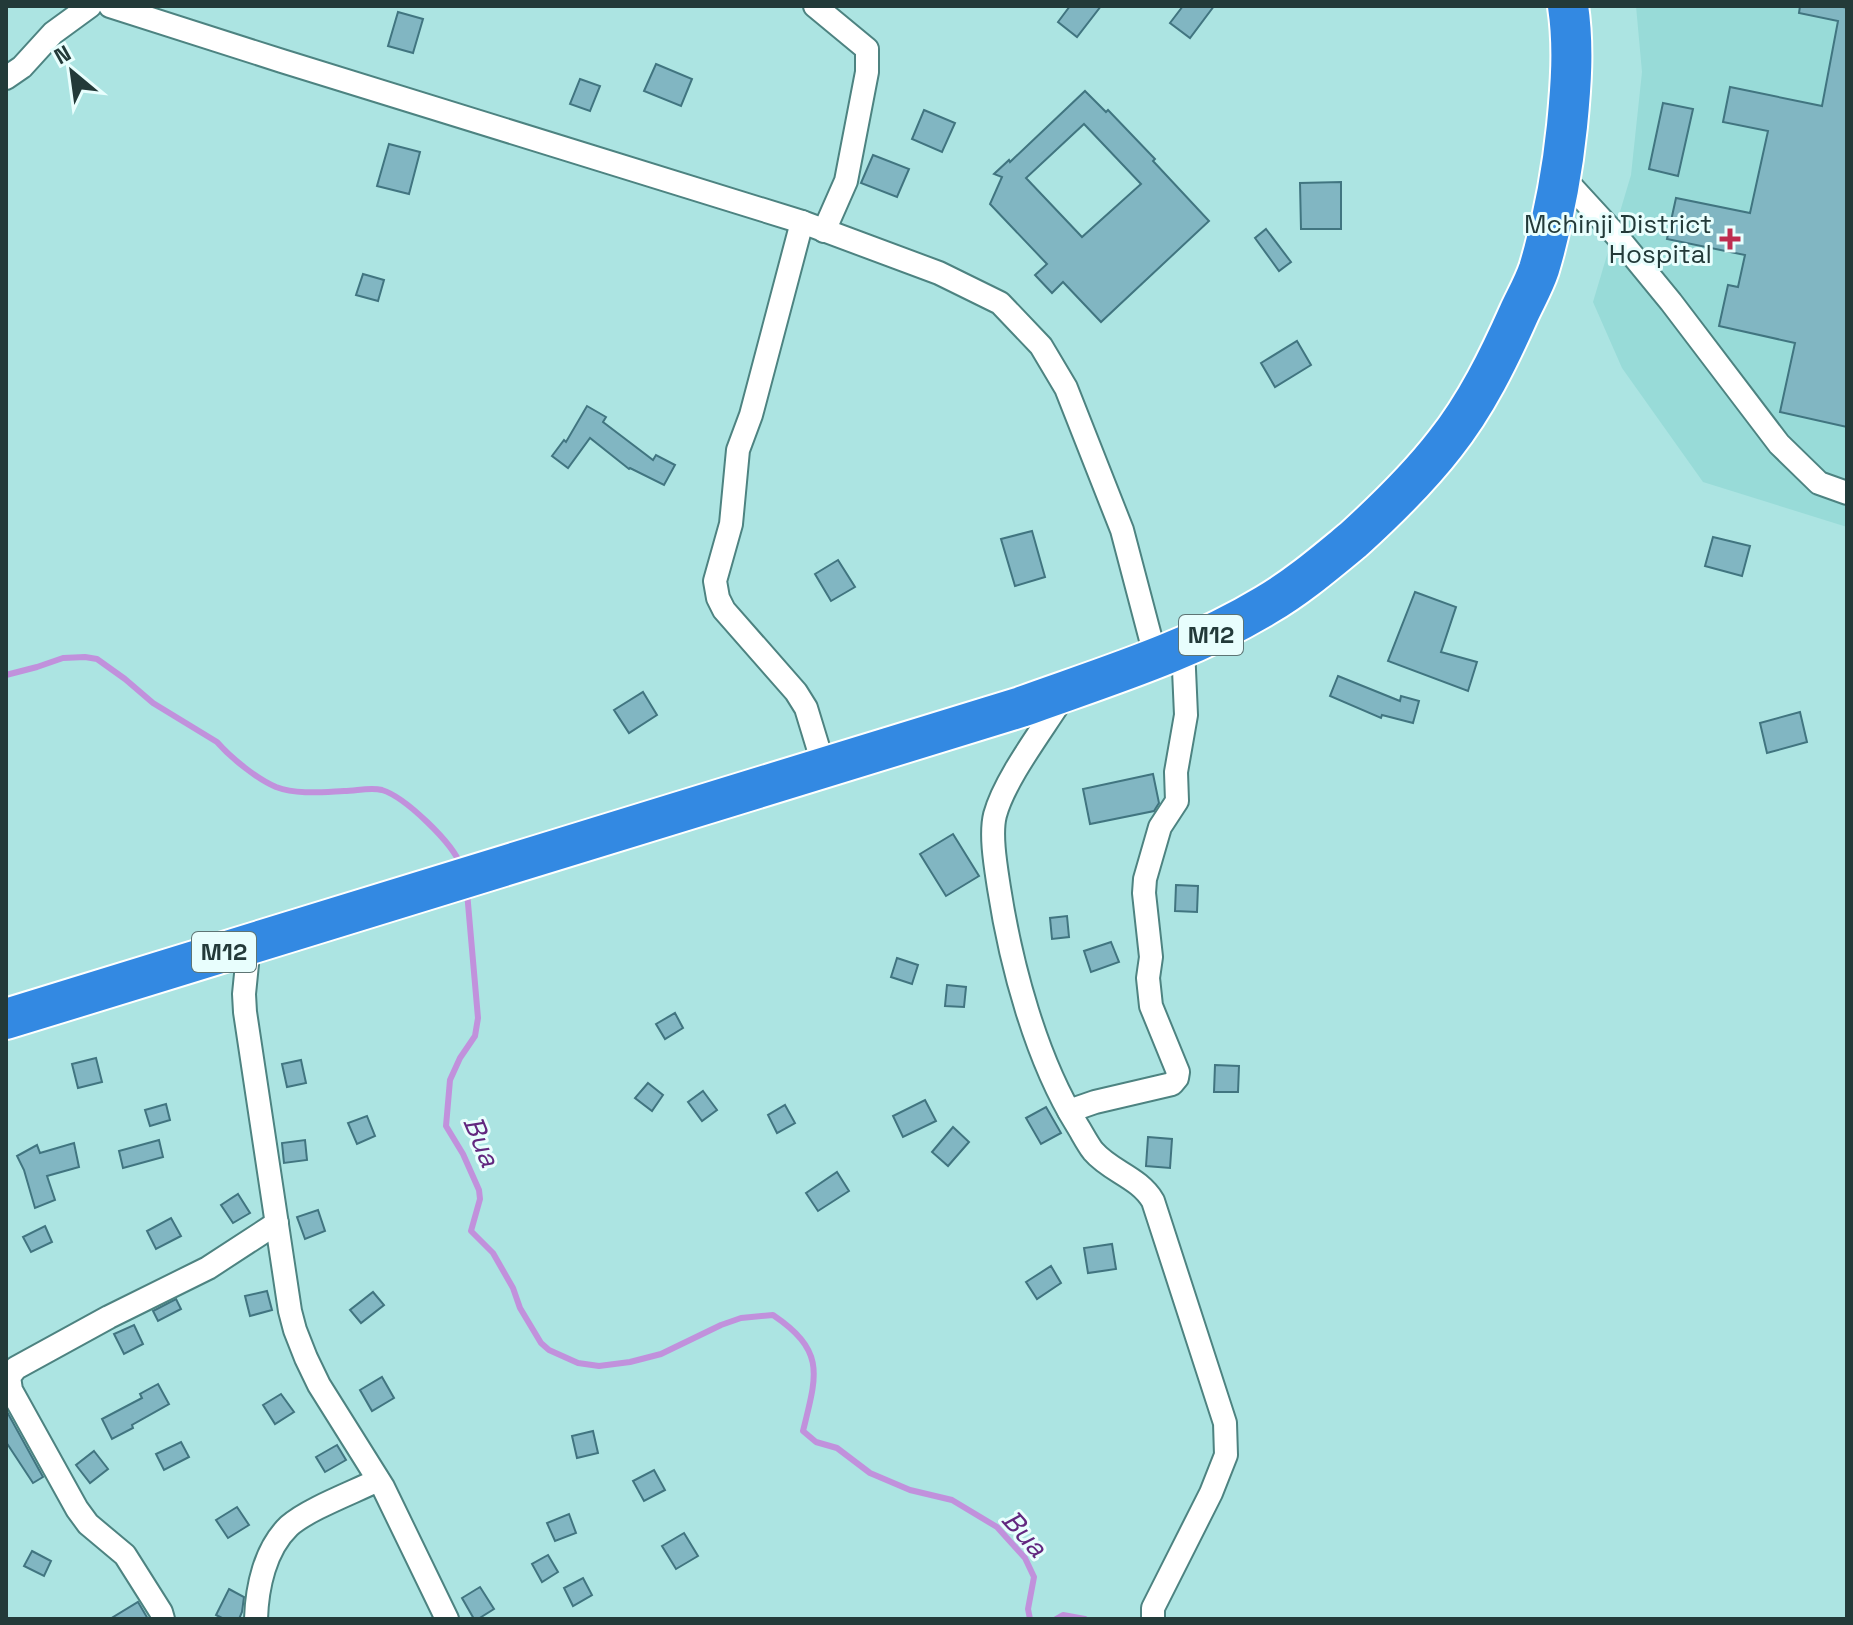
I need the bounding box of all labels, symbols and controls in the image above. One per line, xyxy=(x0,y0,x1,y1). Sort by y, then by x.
north arrow xyxy=(32,32,112,112)
text: N xyxy=(49,39,76,70)
place label: Mchinji District Hospital xyxy=(1524,207,1712,271)
marker: Mchinji District Hospital xyxy=(1719,228,1741,250)
road number: M12 xyxy=(1179,615,1243,655)
road number: M12 xyxy=(192,932,256,972)
water label: Bua xyxy=(455,1110,509,1173)
water label: Bua xyxy=(994,1502,1056,1565)

